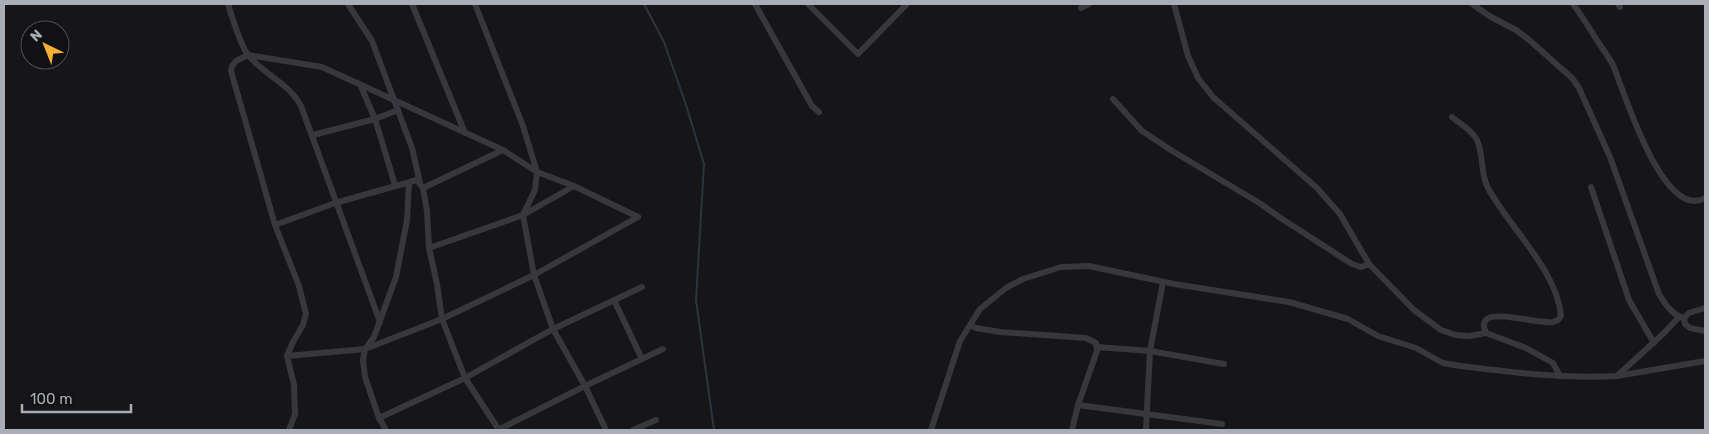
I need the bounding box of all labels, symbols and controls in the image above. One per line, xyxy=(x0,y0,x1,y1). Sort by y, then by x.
north arrow xyxy=(20,20,70,70)
text: N xyxy=(27,26,46,46)
scale bar xyxy=(22,382,131,414)
text: 100 m xyxy=(30,390,72,408)

